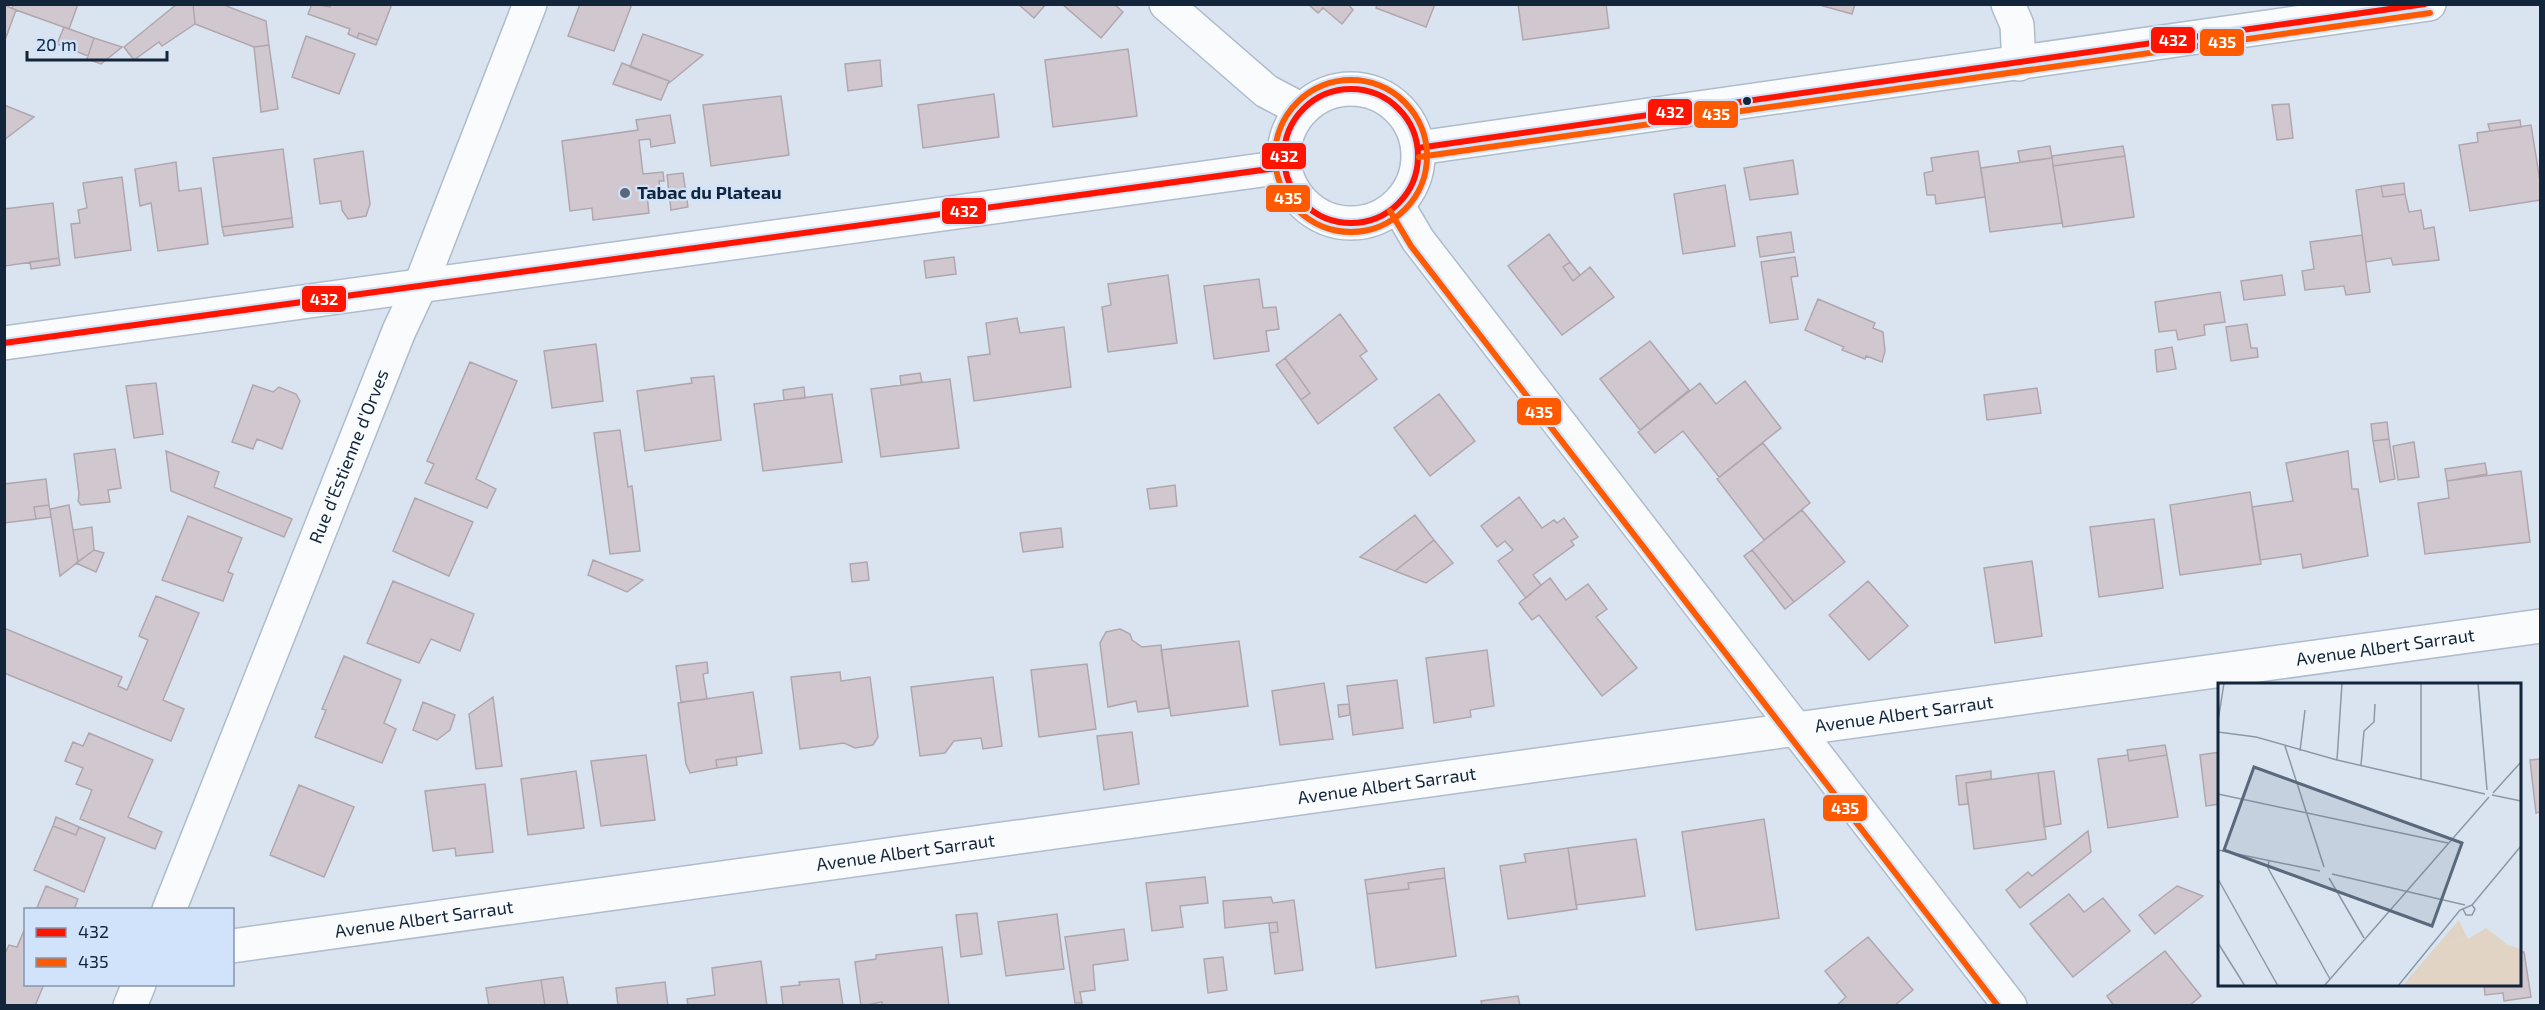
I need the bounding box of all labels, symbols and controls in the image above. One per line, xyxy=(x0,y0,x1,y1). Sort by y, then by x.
scale bar xyxy=(27,24,166,62)
line badge: 432 xyxy=(2150,26,2196,54)
line badge: 435 xyxy=(2199,28,2245,57)
text: 432 xyxy=(2159,30,2187,49)
text: 435 xyxy=(2208,32,2236,51)
text: 20 m xyxy=(36,33,77,55)
unlabelled marker xyxy=(1741,95,1753,107)
line badge: 432 xyxy=(1647,98,1693,126)
line badge: 435 xyxy=(1693,100,1739,129)
text: 432 xyxy=(1656,102,1684,121)
text: 435 xyxy=(1702,104,1730,123)
line badge: 432 xyxy=(1261,142,1307,170)
text: 432 xyxy=(1270,146,1298,165)
place label: Tabac du Plateau xyxy=(637,181,782,203)
line badge: 435 xyxy=(1265,184,1311,213)
marker: Tabac du Plateau xyxy=(618,186,632,200)
text: 435 xyxy=(1274,188,1302,207)
line badge: 432 xyxy=(941,197,987,225)
text: 432 xyxy=(950,201,978,220)
line badge: 432 xyxy=(301,285,347,313)
text: 432 xyxy=(310,289,338,308)
street label: Rue d'Estienne d'Orves xyxy=(304,366,393,546)
line badge: 435 xyxy=(1516,397,1562,426)
text: 435 xyxy=(1525,402,1553,421)
street label: Avenue Albert Sarraut xyxy=(2295,623,2476,670)
inset map xyxy=(2218,683,2521,986)
street label: Avenue Albert Sarraut xyxy=(1813,690,1995,736)
street label: Avenue Albert Sarraut xyxy=(1296,762,1478,808)
line badge: 435 xyxy=(1822,794,1868,822)
text: 435 xyxy=(1831,798,1859,817)
street label: Avenue Albert Sarraut xyxy=(815,828,996,875)
street label: Avenue Albert Sarraut xyxy=(333,895,515,942)
legend xyxy=(24,908,234,986)
text: 432 xyxy=(78,920,109,942)
text: 435 xyxy=(78,950,109,972)

